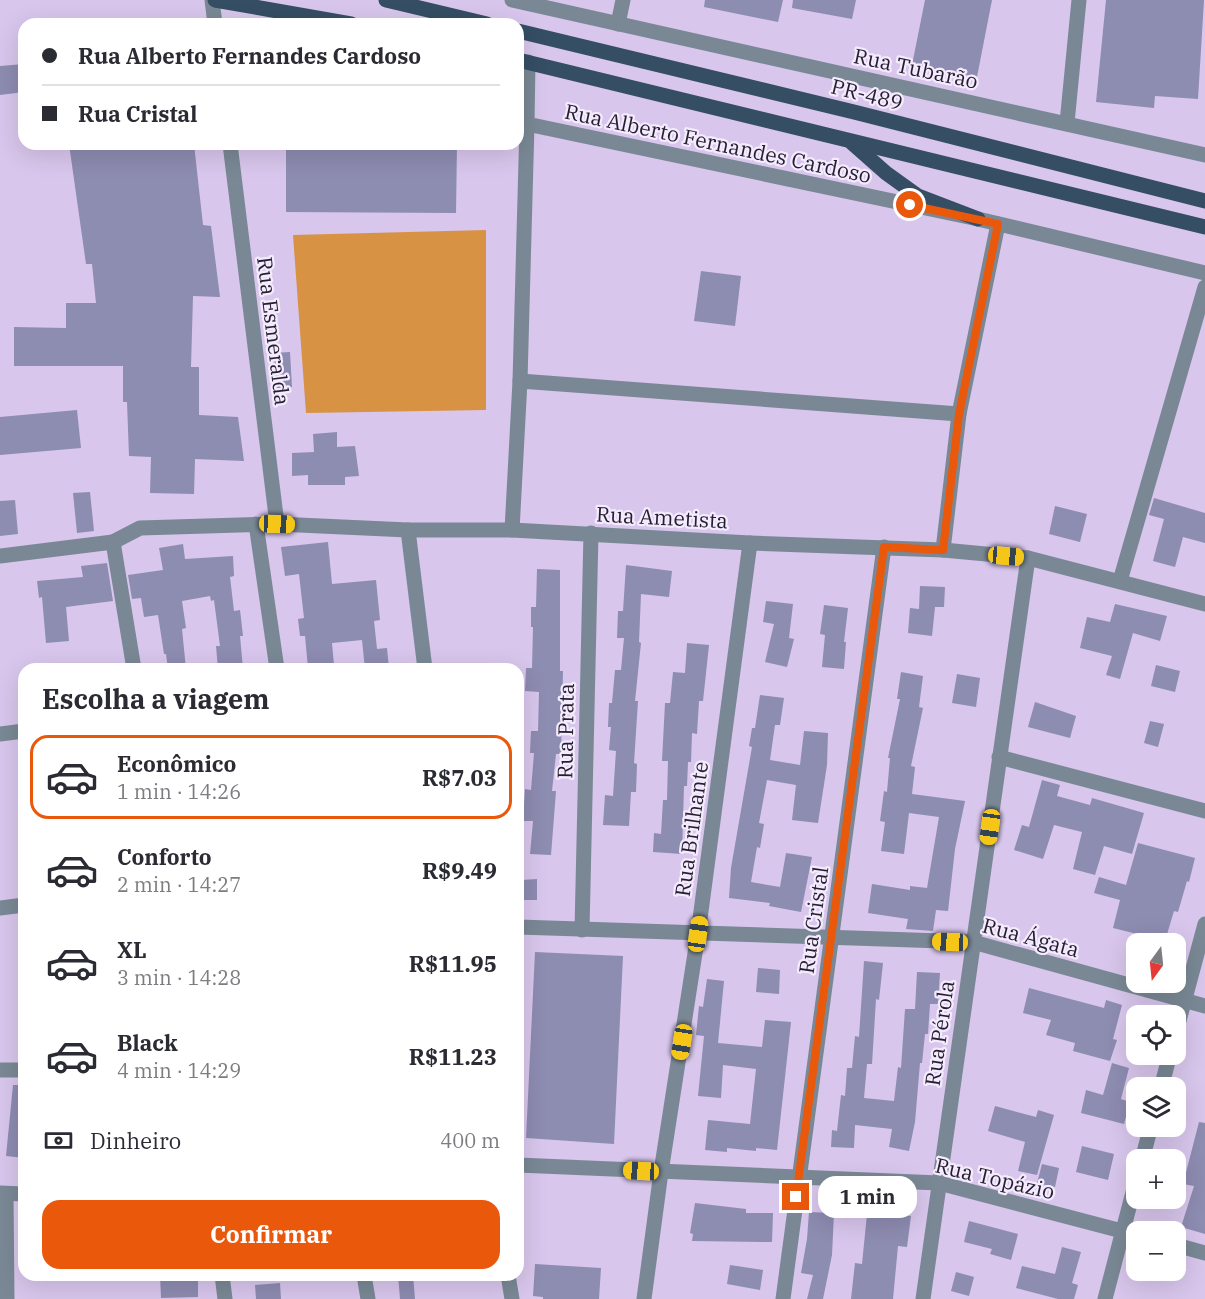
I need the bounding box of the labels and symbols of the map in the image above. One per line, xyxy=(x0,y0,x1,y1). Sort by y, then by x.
street label: Rua Tubarão xyxy=(851,41,981,95)
street label: PR-489 xyxy=(828,72,906,116)
street label: Rua Alberto Fernandes Cardoso xyxy=(562,97,874,189)
route start xyxy=(896,191,923,218)
street label: Rua Esmeralda xyxy=(251,255,297,407)
street label: Rua Ametista xyxy=(595,500,729,534)
car xyxy=(259,514,295,534)
car xyxy=(987,545,1025,567)
street label: Rua Prata xyxy=(550,683,580,779)
street label: Rua Brilhante xyxy=(668,760,714,898)
car xyxy=(979,808,1001,846)
street label: Rua Cristal xyxy=(792,865,834,975)
street label: Rua Ágata xyxy=(979,911,1083,963)
car xyxy=(687,915,709,953)
car xyxy=(932,932,968,952)
north arrow xyxy=(1126,933,1186,993)
street label: Rua Pérola xyxy=(918,978,960,1088)
car xyxy=(670,1023,694,1061)
street label: Rua Topázio xyxy=(933,1151,1057,1205)
car xyxy=(623,1161,659,1181)
callout: 1 min xyxy=(817,1176,916,1218)
route end xyxy=(782,1183,809,1210)

